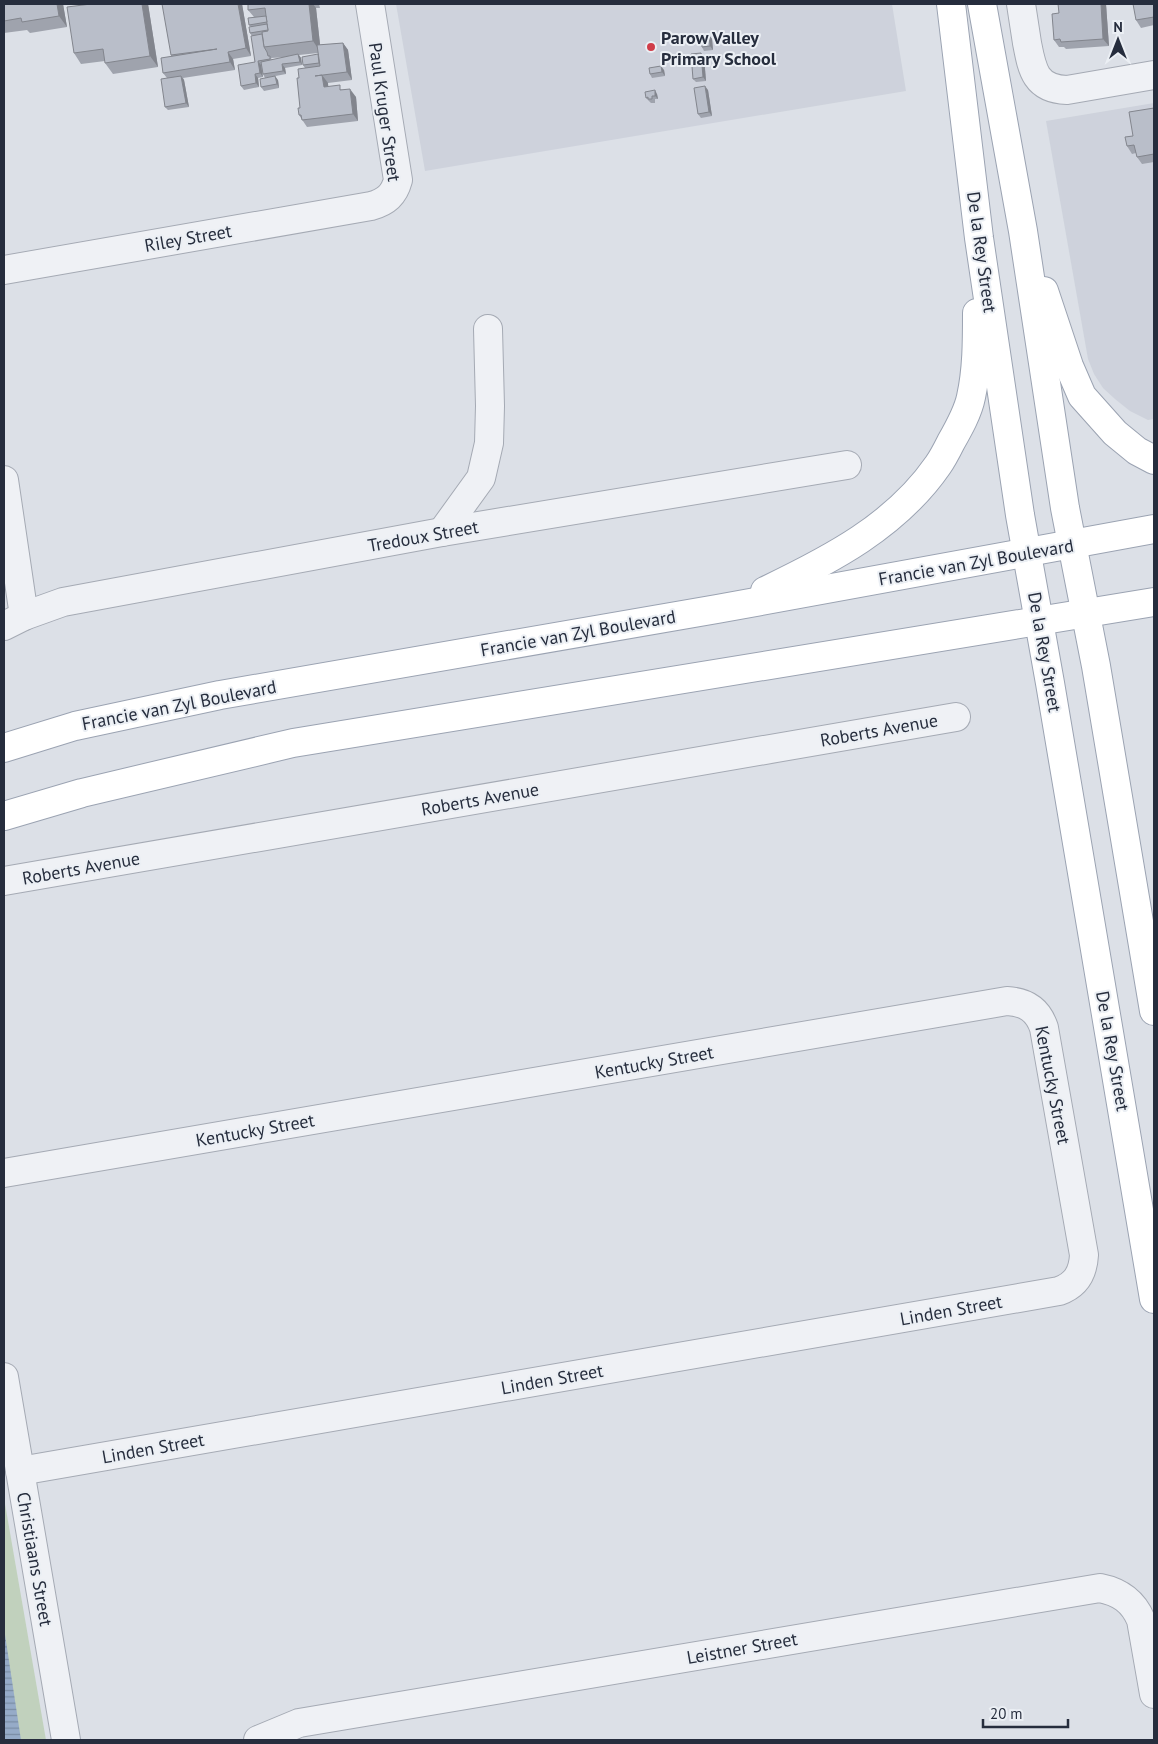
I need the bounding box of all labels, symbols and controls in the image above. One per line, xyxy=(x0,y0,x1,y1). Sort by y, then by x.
north arrow xyxy=(1093,15,1143,65)
text: N xyxy=(1113,18,1123,36)
place label: Parow Valley Primary School xyxy=(661,26,777,70)
street label: Paul Kruger Street xyxy=(364,41,406,183)
marker: Parow Valley Primary School xyxy=(645,41,657,53)
street label: De la Rey Street xyxy=(962,190,1002,314)
street label: Riley Street xyxy=(143,219,233,257)
street label: Tredoux Street xyxy=(366,515,480,557)
street label: Francie van Zyl Boulevard xyxy=(877,534,1075,590)
street label: De la Rey Street xyxy=(1023,590,1067,714)
street label: Francie van Zyl Boulevard xyxy=(479,605,677,661)
street label: Francie van Zyl Boulevard xyxy=(80,675,278,735)
street label: Roberts Avenue xyxy=(818,708,940,752)
street label: Roberts Avenue xyxy=(419,777,541,821)
street label: Roberts Avenue xyxy=(20,846,142,890)
street label: De la Rey Street xyxy=(1091,989,1135,1113)
street label: Kentucky Street xyxy=(1030,1024,1076,1146)
street label: Kentucky Street xyxy=(593,1040,715,1084)
street label: Kentucky Street xyxy=(194,1108,316,1152)
street label: Linden Street xyxy=(898,1290,1004,1330)
street label: Linden Street xyxy=(499,1359,605,1399)
street label: Linden Street xyxy=(100,1428,206,1468)
street label: Christiaans Street xyxy=(12,1490,58,1628)
street label: Leistner Street xyxy=(685,1627,799,1669)
scale bar xyxy=(983,1696,1068,1728)
text: 20 m xyxy=(990,1704,1023,1723)

